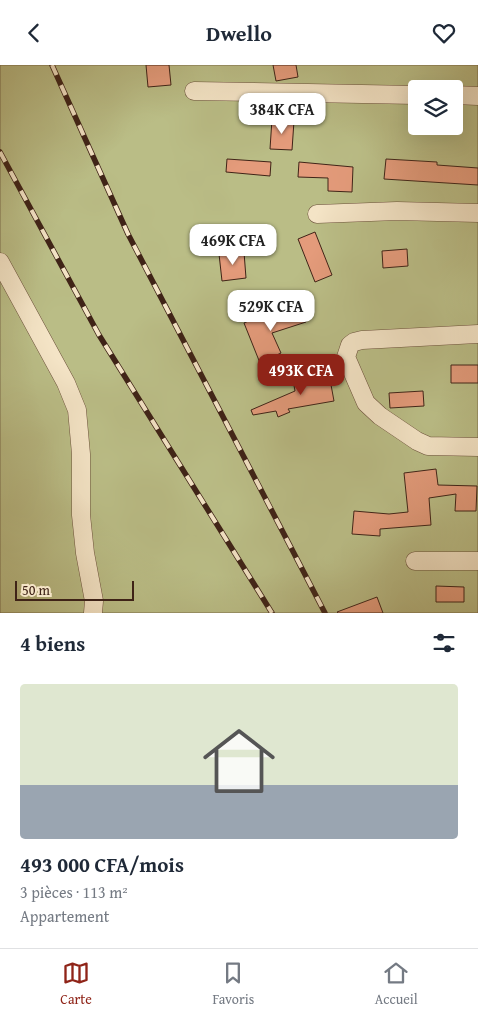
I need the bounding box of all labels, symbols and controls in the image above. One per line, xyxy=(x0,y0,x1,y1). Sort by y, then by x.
text: Dwello xyxy=(206,17,272,49)
icon: back xyxy=(20,19,48,47)
icon: heart xyxy=(430,19,458,47)
map controls xyxy=(408,80,463,135)
button: layers xyxy=(408,80,463,135)
pin: 384K CFA xyxy=(230,93,334,135)
text: 384K CFA xyxy=(250,97,314,121)
pin: 469K CFA xyxy=(181,223,285,266)
text: 469K CFA xyxy=(201,228,265,252)
pin: 529K CFA xyxy=(219,289,323,332)
text: 529K CFA xyxy=(239,294,303,318)
pin: 493K CFA xyxy=(249,353,353,396)
text: 493K CFA xyxy=(269,358,333,382)
scale bar xyxy=(15,578,134,601)
text: 50 m xyxy=(22,580,50,600)
text: 4 biens xyxy=(20,628,85,659)
icon: filters xyxy=(430,629,458,657)
icon: home xyxy=(194,716,284,806)
text: 493 000 CFA/mois xyxy=(20,849,184,880)
text: 3 pièces · 113 m² xyxy=(20,880,128,904)
text: Appartement xyxy=(20,904,110,928)
tab: Carte xyxy=(60,959,92,1009)
tab: Favoris xyxy=(212,959,254,1009)
tab: Accueil xyxy=(375,959,418,1009)

